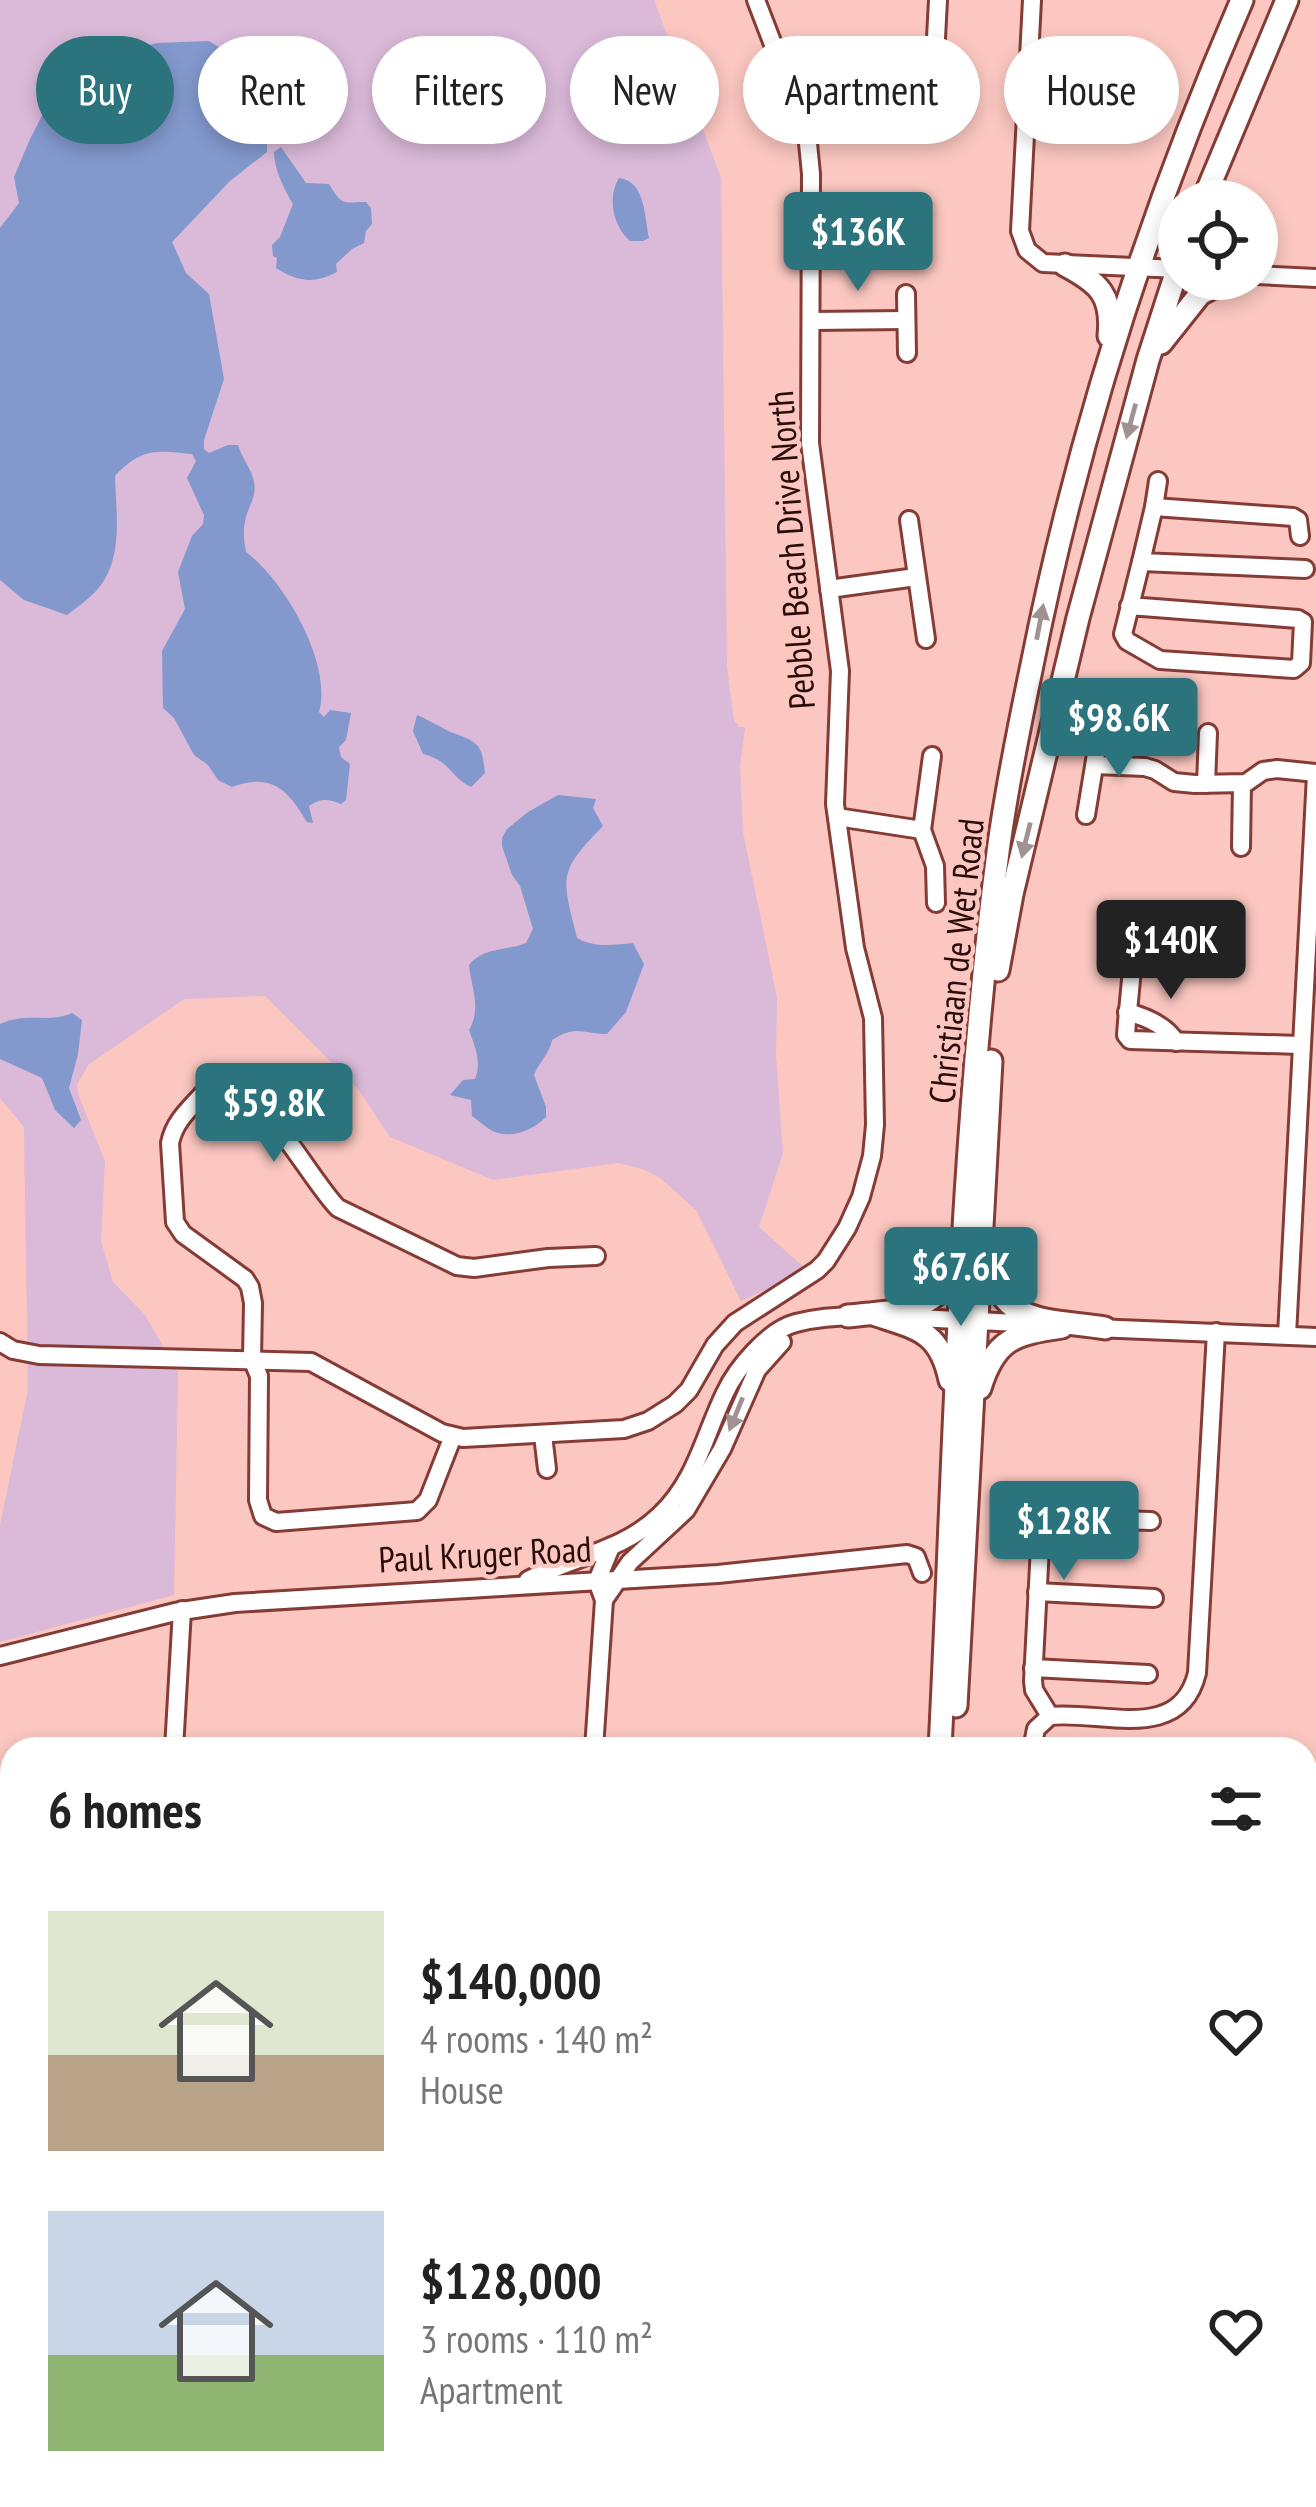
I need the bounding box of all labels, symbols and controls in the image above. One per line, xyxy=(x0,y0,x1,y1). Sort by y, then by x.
chip: Buy xyxy=(36,36,174,144)
chip: Rent xyxy=(198,36,348,144)
chip: Filters xyxy=(372,36,546,144)
chip: New xyxy=(570,36,719,144)
chip: Apartment xyxy=(743,36,980,144)
chip: House xyxy=(1004,36,1179,144)
map controls xyxy=(1158,180,1278,300)
button: locate xyxy=(1158,180,1278,300)
pin: $136K xyxy=(774,192,942,294)
text: $136K xyxy=(811,205,905,256)
street label: Pebble Beach Drive North xyxy=(756,389,825,711)
one-way arrow xyxy=(1121,403,1140,440)
one-way arrow xyxy=(1031,602,1050,640)
pin: $98.6K xyxy=(1021,678,1217,780)
text: $98.6K xyxy=(1067,691,1171,742)
street label: Christiaan de Wet Road xyxy=(917,816,994,1106)
one-way arrow xyxy=(1016,821,1035,858)
pin: $140K xyxy=(1087,900,1255,1002)
text: $140K xyxy=(1124,913,1218,964)
pin: $59.8K xyxy=(176,1063,372,1165)
text: $59.8K xyxy=(222,1076,326,1127)
pin: $67.6K xyxy=(863,1227,1059,1329)
text: $67.6K xyxy=(911,1240,1011,1291)
one-way arrow xyxy=(726,1396,745,1432)
pin: $128K xyxy=(980,1481,1148,1583)
text: $128K xyxy=(1017,1494,1111,1545)
street label: Paul Kruger Road xyxy=(377,1524,593,1583)
text: 6 homes xyxy=(48,1776,202,1842)
icon: filters xyxy=(1203,1776,1269,1842)
text: $140,000 xyxy=(420,1947,602,2013)
icon: home xyxy=(144,1959,288,2103)
icon: heart xyxy=(1203,1998,1269,2064)
text: 4 rooms · 140 m² xyxy=(420,2013,653,2064)
text: House xyxy=(420,2064,504,2115)
text: $128,000 xyxy=(420,2247,602,2313)
icon: home xyxy=(144,2259,288,2403)
icon: heart xyxy=(1203,2298,1269,2364)
text: 3 rooms · 110 m² xyxy=(420,2313,653,2364)
text: Apartment xyxy=(420,2364,563,2415)

